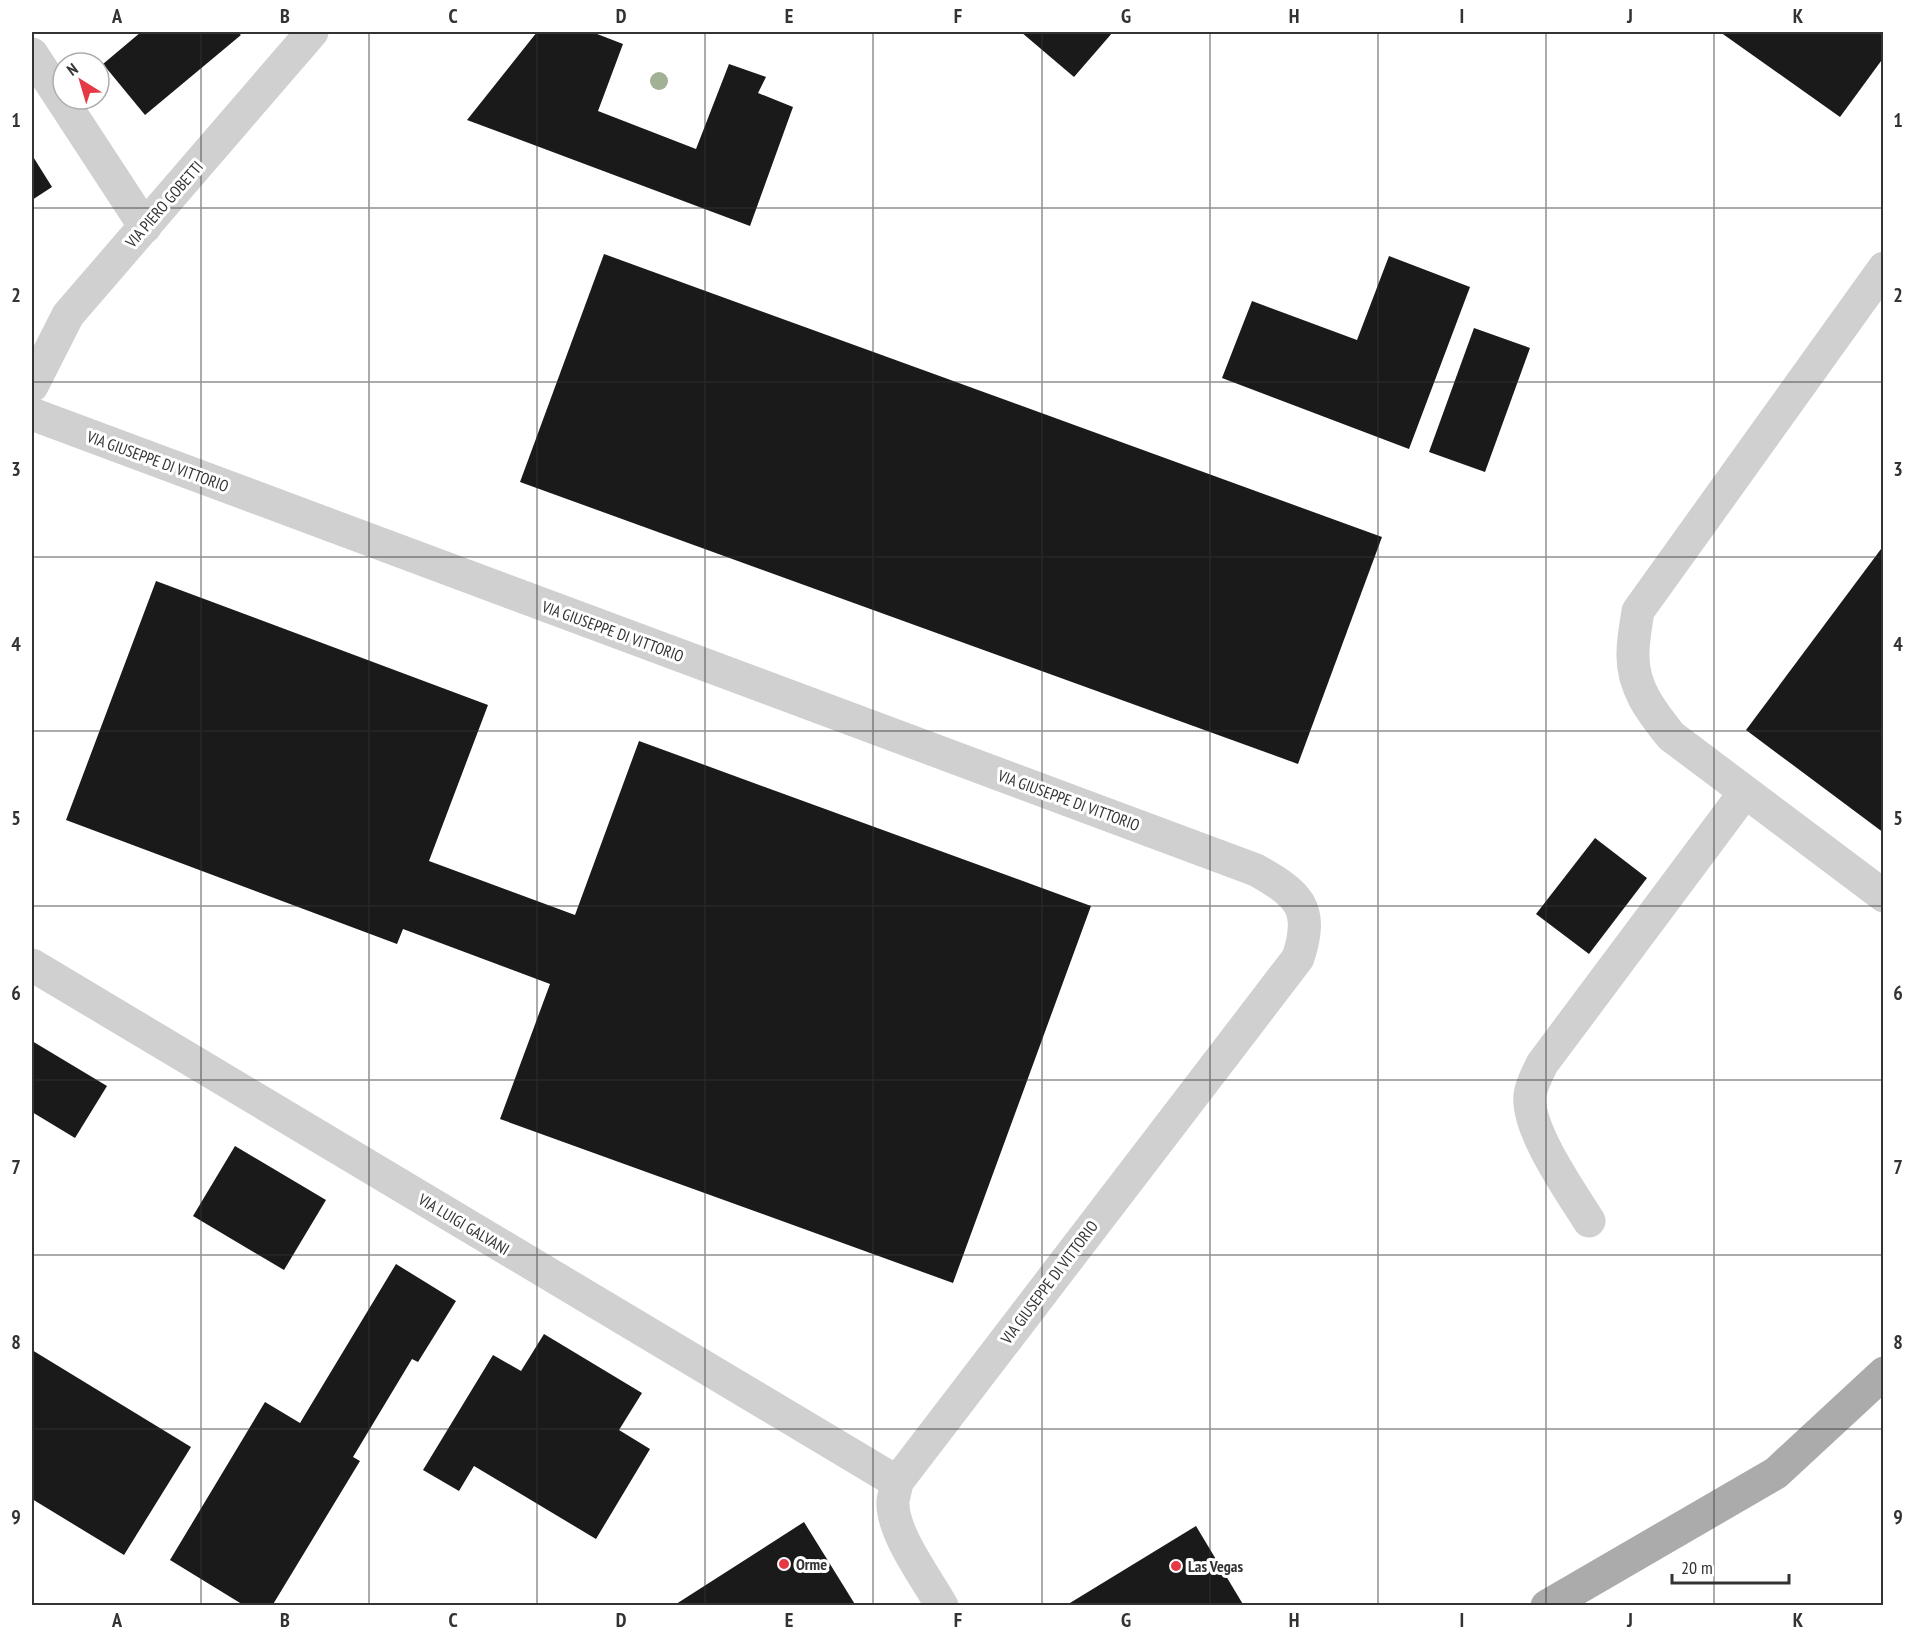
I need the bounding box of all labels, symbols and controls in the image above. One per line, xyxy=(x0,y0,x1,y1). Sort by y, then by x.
text: A xyxy=(111,3,123,29)
text: B xyxy=(280,3,290,29)
text: C xyxy=(448,3,458,29)
text: D xyxy=(616,3,627,29)
text: E xyxy=(785,3,793,29)
text: F xyxy=(954,3,962,29)
text: G xyxy=(1121,3,1131,29)
text: H xyxy=(1289,3,1299,29)
text: I xyxy=(1460,3,1464,29)
text: J xyxy=(1626,3,1633,29)
text: K xyxy=(1793,3,1804,29)
north arrow xyxy=(51,51,111,111)
text: N xyxy=(63,58,81,80)
text: 1 xyxy=(11,107,21,133)
text: 1 xyxy=(1893,107,1903,133)
street label: VIA PIERO GOBETTI xyxy=(120,157,207,252)
text: 2 xyxy=(11,282,21,308)
text: 2 xyxy=(1893,282,1903,308)
street label: VIA GIUSEPPE DI VITTORIO xyxy=(84,426,232,496)
text: 3 xyxy=(11,456,21,482)
text: 3 xyxy=(1893,456,1903,482)
street label: VIA GIUSEPPE DI VITTORIO xyxy=(539,596,687,666)
text: 4 xyxy=(11,631,21,657)
text: 4 xyxy=(1893,631,1903,657)
street label: VIA GIUSEPPE DI VITTORIO xyxy=(995,765,1143,835)
text: 5 xyxy=(11,805,21,831)
text: 5 xyxy=(1893,805,1903,831)
text: 6 xyxy=(11,980,21,1006)
text: 6 xyxy=(1893,980,1903,1006)
text: 7 xyxy=(11,1154,21,1180)
text: 7 xyxy=(1893,1154,1903,1180)
street label: VIA LUIGI GALVANI xyxy=(414,1188,513,1259)
street label: VIA GIUSEPPE DI VITTORIO xyxy=(996,1216,1102,1348)
text: 8 xyxy=(11,1329,21,1355)
text: 8 xyxy=(1893,1329,1903,1355)
text: 9 xyxy=(11,1504,21,1530)
text: 9 xyxy=(1893,1504,1903,1530)
scale bar xyxy=(1672,1547,1789,1585)
place label: Orme xyxy=(796,1554,827,1574)
place label: Las Vegas xyxy=(1188,1556,1243,1576)
text: 20 m xyxy=(1681,1556,1713,1579)
marker: Orme xyxy=(777,1557,791,1571)
marker: Las Vegas xyxy=(1169,1559,1183,1573)
text: A xyxy=(111,1607,123,1633)
text: B xyxy=(280,1607,290,1633)
text: C xyxy=(448,1607,458,1633)
text: D xyxy=(616,1607,627,1633)
text: E xyxy=(785,1607,793,1633)
text: F xyxy=(954,1607,962,1633)
text: G xyxy=(1121,1607,1131,1633)
text: H xyxy=(1289,1607,1299,1633)
text: I xyxy=(1460,1607,1464,1633)
text: J xyxy=(1626,1607,1633,1633)
text: K xyxy=(1793,1607,1804,1633)

